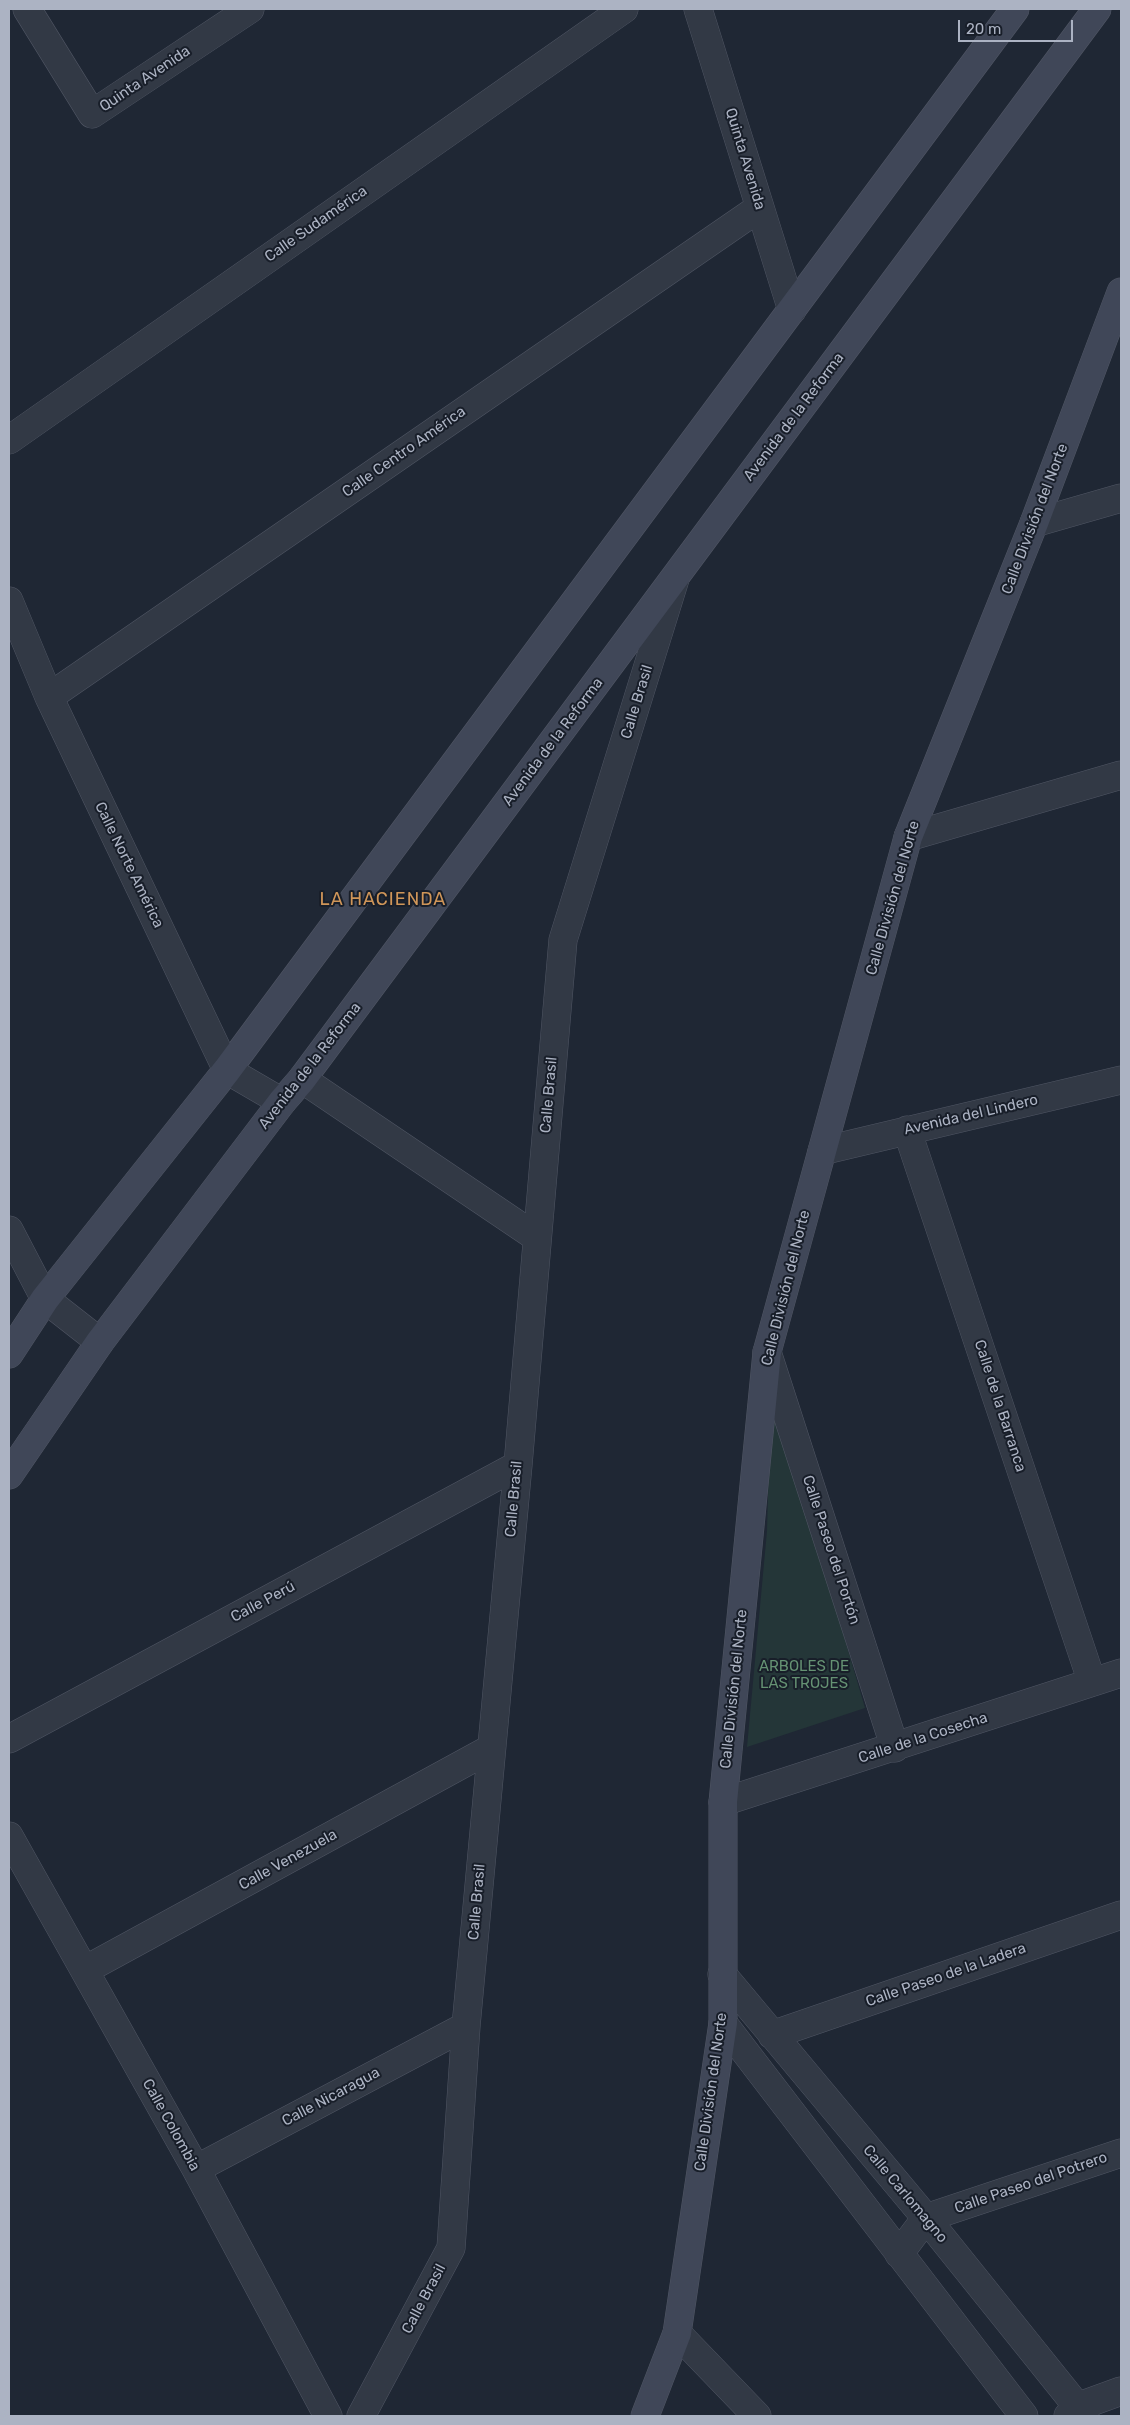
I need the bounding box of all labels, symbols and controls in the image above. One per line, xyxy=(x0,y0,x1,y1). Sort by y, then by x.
scale bar xyxy=(960,10,1075,42)
text: 20 m xyxy=(966,20,1001,38)
street label: Quinta Avenida xyxy=(96,42,194,116)
street label: Quinta Avenida xyxy=(721,106,769,212)
street label: Calle Sudamérica xyxy=(261,182,371,266)
street label: Avenida de la Reforma xyxy=(740,349,848,485)
street label: Calle Centro América xyxy=(339,403,469,501)
street label: Calle División del Norte xyxy=(998,441,1072,597)
street label: Calle Brasil xyxy=(617,663,657,741)
street label: Avenida de la Reforma xyxy=(499,674,607,810)
street label: Calle Norte América xyxy=(91,799,167,931)
street label: Calle División del Norte xyxy=(862,819,924,977)
district label: LA HACIENDA xyxy=(318,889,448,911)
street label: Avenida de la Reforma xyxy=(255,999,365,1133)
street label: Calle Brasil xyxy=(537,1056,561,1134)
street label: Avenida del Lindero xyxy=(902,1091,1040,1139)
street label: Calle División del Norte xyxy=(758,1208,814,1368)
street label: Calle de la Barranca xyxy=(970,1338,1030,1474)
street label: Calle Brasil xyxy=(502,1460,526,1538)
street label: Calle Paseo del Portón xyxy=(798,1473,864,1627)
street label: Calle Perú xyxy=(228,1578,298,1626)
street label: Calle División del Norte xyxy=(717,1609,751,1769)
park label: ARBOLES DE LAS TROJES xyxy=(759,1658,849,1693)
street label: Calle de la Cosecha xyxy=(856,1709,990,1767)
street label: Calle Venezuela xyxy=(236,1826,340,1894)
street label: Calle Brasil xyxy=(465,1863,489,1941)
street label: Calle Paseo de la Ladera xyxy=(864,1939,1028,2011)
street label: Calle División del Norte xyxy=(691,2012,731,2172)
street label: Calle Nicaragua xyxy=(279,2064,383,2130)
street label: Calle Colombia xyxy=(138,2076,204,2174)
street label: Calle Carlomagno xyxy=(859,2141,951,2247)
street label: Calle Paseo del Potrero xyxy=(952,2148,1110,2218)
street label: Calle Brasil xyxy=(398,2261,450,2337)

